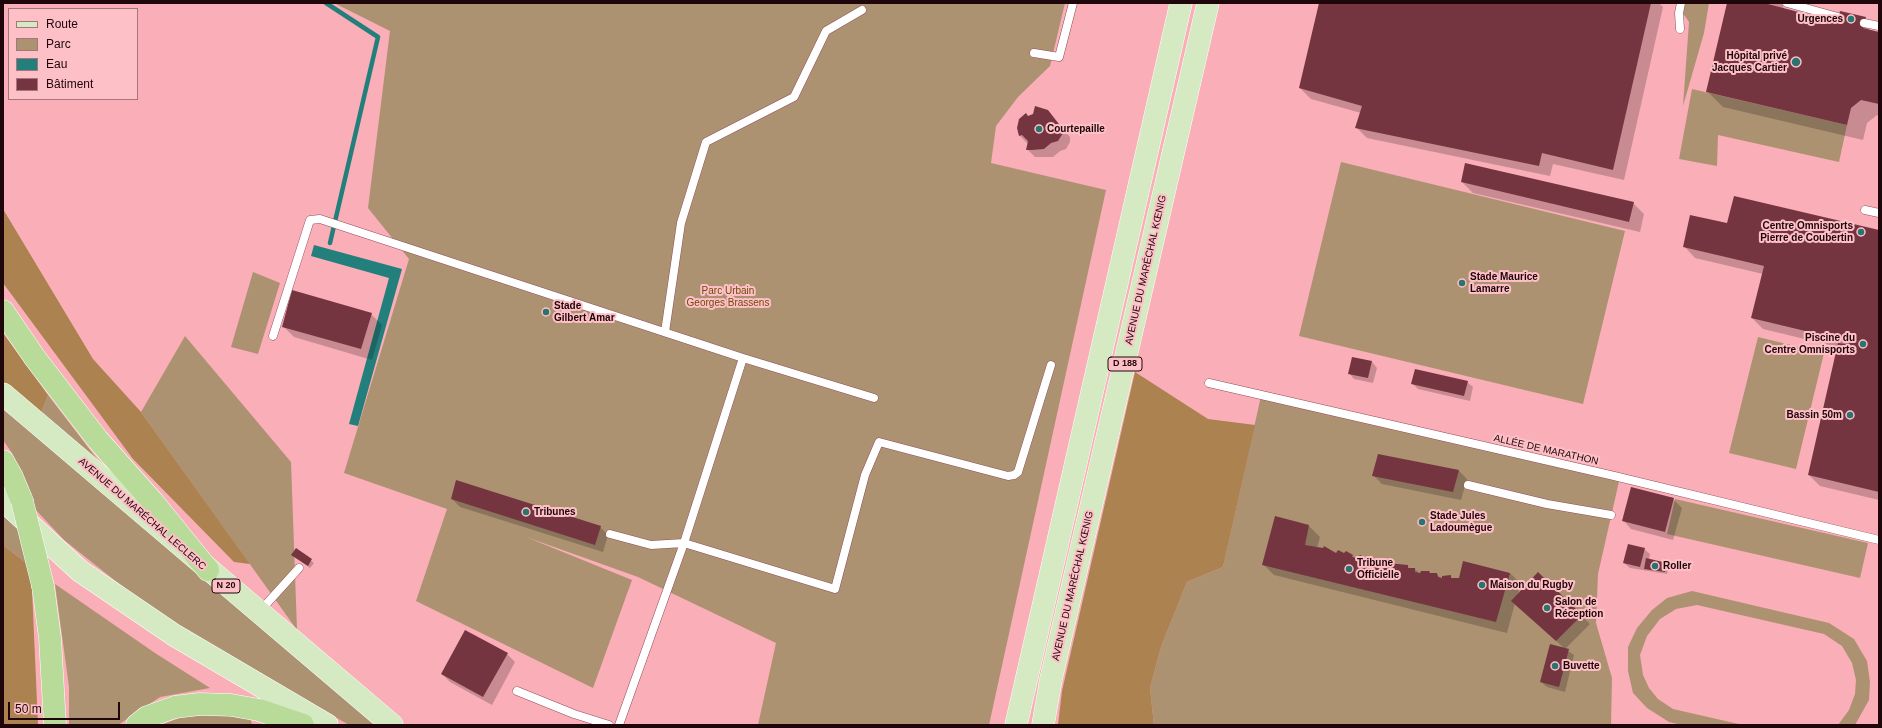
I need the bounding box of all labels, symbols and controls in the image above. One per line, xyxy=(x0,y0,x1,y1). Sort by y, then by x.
legend xyxy=(8,8,138,100)
place label: Urgences xyxy=(1797,13,1843,25)
marker: Urgences xyxy=(1846,14,1856,24)
text: Route xyxy=(46,17,78,31)
text: Parc xyxy=(46,37,71,51)
place label: Hôpital privé Jacques Cartier xyxy=(1712,50,1787,74)
marker: Hôpital privé Jacques Cartier xyxy=(1790,56,1802,68)
text: Eau xyxy=(46,57,67,71)
text: Bâtiment xyxy=(46,77,93,91)
place label: Courtepaille xyxy=(1047,123,1105,135)
marker: Courtepaille xyxy=(1034,124,1044,134)
street label: AVENUE DU MARÉCHAL KŒNIG xyxy=(1123,194,1169,346)
place label: Centre Omnisports Pierre de Coubertin xyxy=(1760,220,1853,244)
marker: Centre Omnisports Pierre de Coubertin xyxy=(1856,227,1866,237)
place label: Stade Maurice Lamarre xyxy=(1470,271,1538,294)
marker: Stade Maurice Lamarre xyxy=(1457,278,1467,288)
park label: Parc Urbain Georges Brassens xyxy=(687,285,769,308)
place label: Stade Gilbert Amar xyxy=(554,300,615,324)
marker: Stade Gilbert Amar xyxy=(541,307,551,317)
place label: Piscine du Centre Omnisports xyxy=(1764,332,1855,356)
marker: Piscine du Centre Omnisports xyxy=(1858,339,1868,349)
road number: D 188 xyxy=(1108,357,1142,371)
place label: Bassin 50m xyxy=(1786,409,1842,421)
marker: Bassin 50m xyxy=(1845,410,1855,420)
street label: ALLÉE DE MARATHON xyxy=(1492,432,1600,468)
street label: AVENUE DU MARÉCHAL LECLERC xyxy=(76,455,208,573)
place label: Tribunes xyxy=(534,506,576,518)
marker: Tribunes xyxy=(521,507,531,517)
street label: AVENUE DU MARÉCHAL KŒNIG xyxy=(1050,510,1096,662)
place label: Stade Jules Ladoumègue xyxy=(1430,510,1492,534)
marker: Stade Jules Ladoumègue xyxy=(1417,517,1427,527)
place label: Tribune Officielle xyxy=(1357,557,1399,580)
place label: Roller xyxy=(1663,560,1691,572)
marker: Roller xyxy=(1650,561,1660,571)
marker: Tribune Officielle xyxy=(1344,564,1354,574)
road number: N 20 xyxy=(212,579,240,593)
place label: Maison du Rugby xyxy=(1490,579,1573,591)
marker: Maison du Rugby xyxy=(1477,580,1487,590)
place label: Salon de Réception xyxy=(1555,596,1603,620)
marker: Salon de Réception xyxy=(1542,603,1552,613)
place label: Buvette xyxy=(1563,660,1600,672)
marker: Buvette xyxy=(1550,661,1560,671)
scale bar xyxy=(10,694,122,720)
text: 50 m xyxy=(15,702,42,716)

